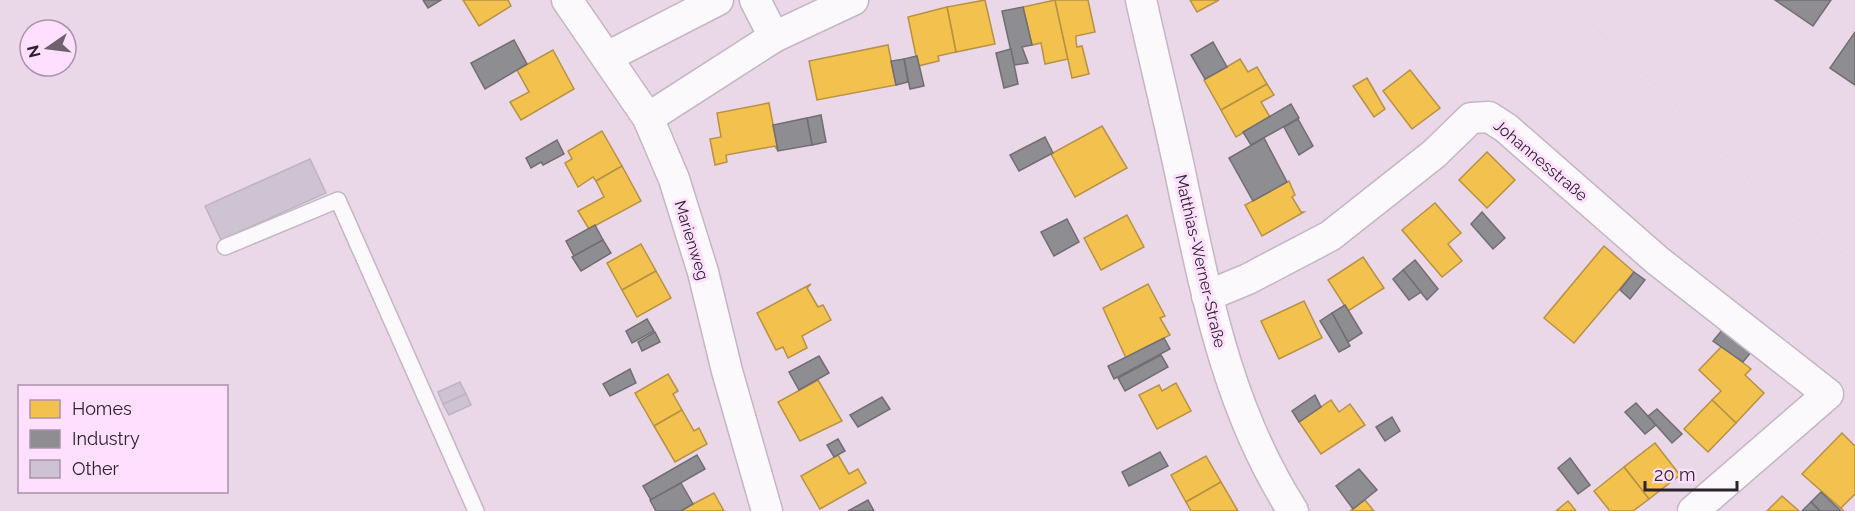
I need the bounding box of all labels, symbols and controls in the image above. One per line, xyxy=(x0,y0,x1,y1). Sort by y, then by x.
north arrow xyxy=(18,18,78,78)
text: N xyxy=(23,43,45,60)
street label: Johannesstraße xyxy=(1490,116,1591,205)
street label: Matthias-Werner-Straße xyxy=(1171,173,1230,350)
street label: Marienweg xyxy=(670,198,713,282)
legend xyxy=(18,385,228,493)
text: Homes xyxy=(72,398,132,419)
text: Industry xyxy=(72,428,140,449)
scale bar xyxy=(1645,454,1736,492)
text: Other xyxy=(72,458,120,479)
text: 20 m xyxy=(1654,464,1696,485)

